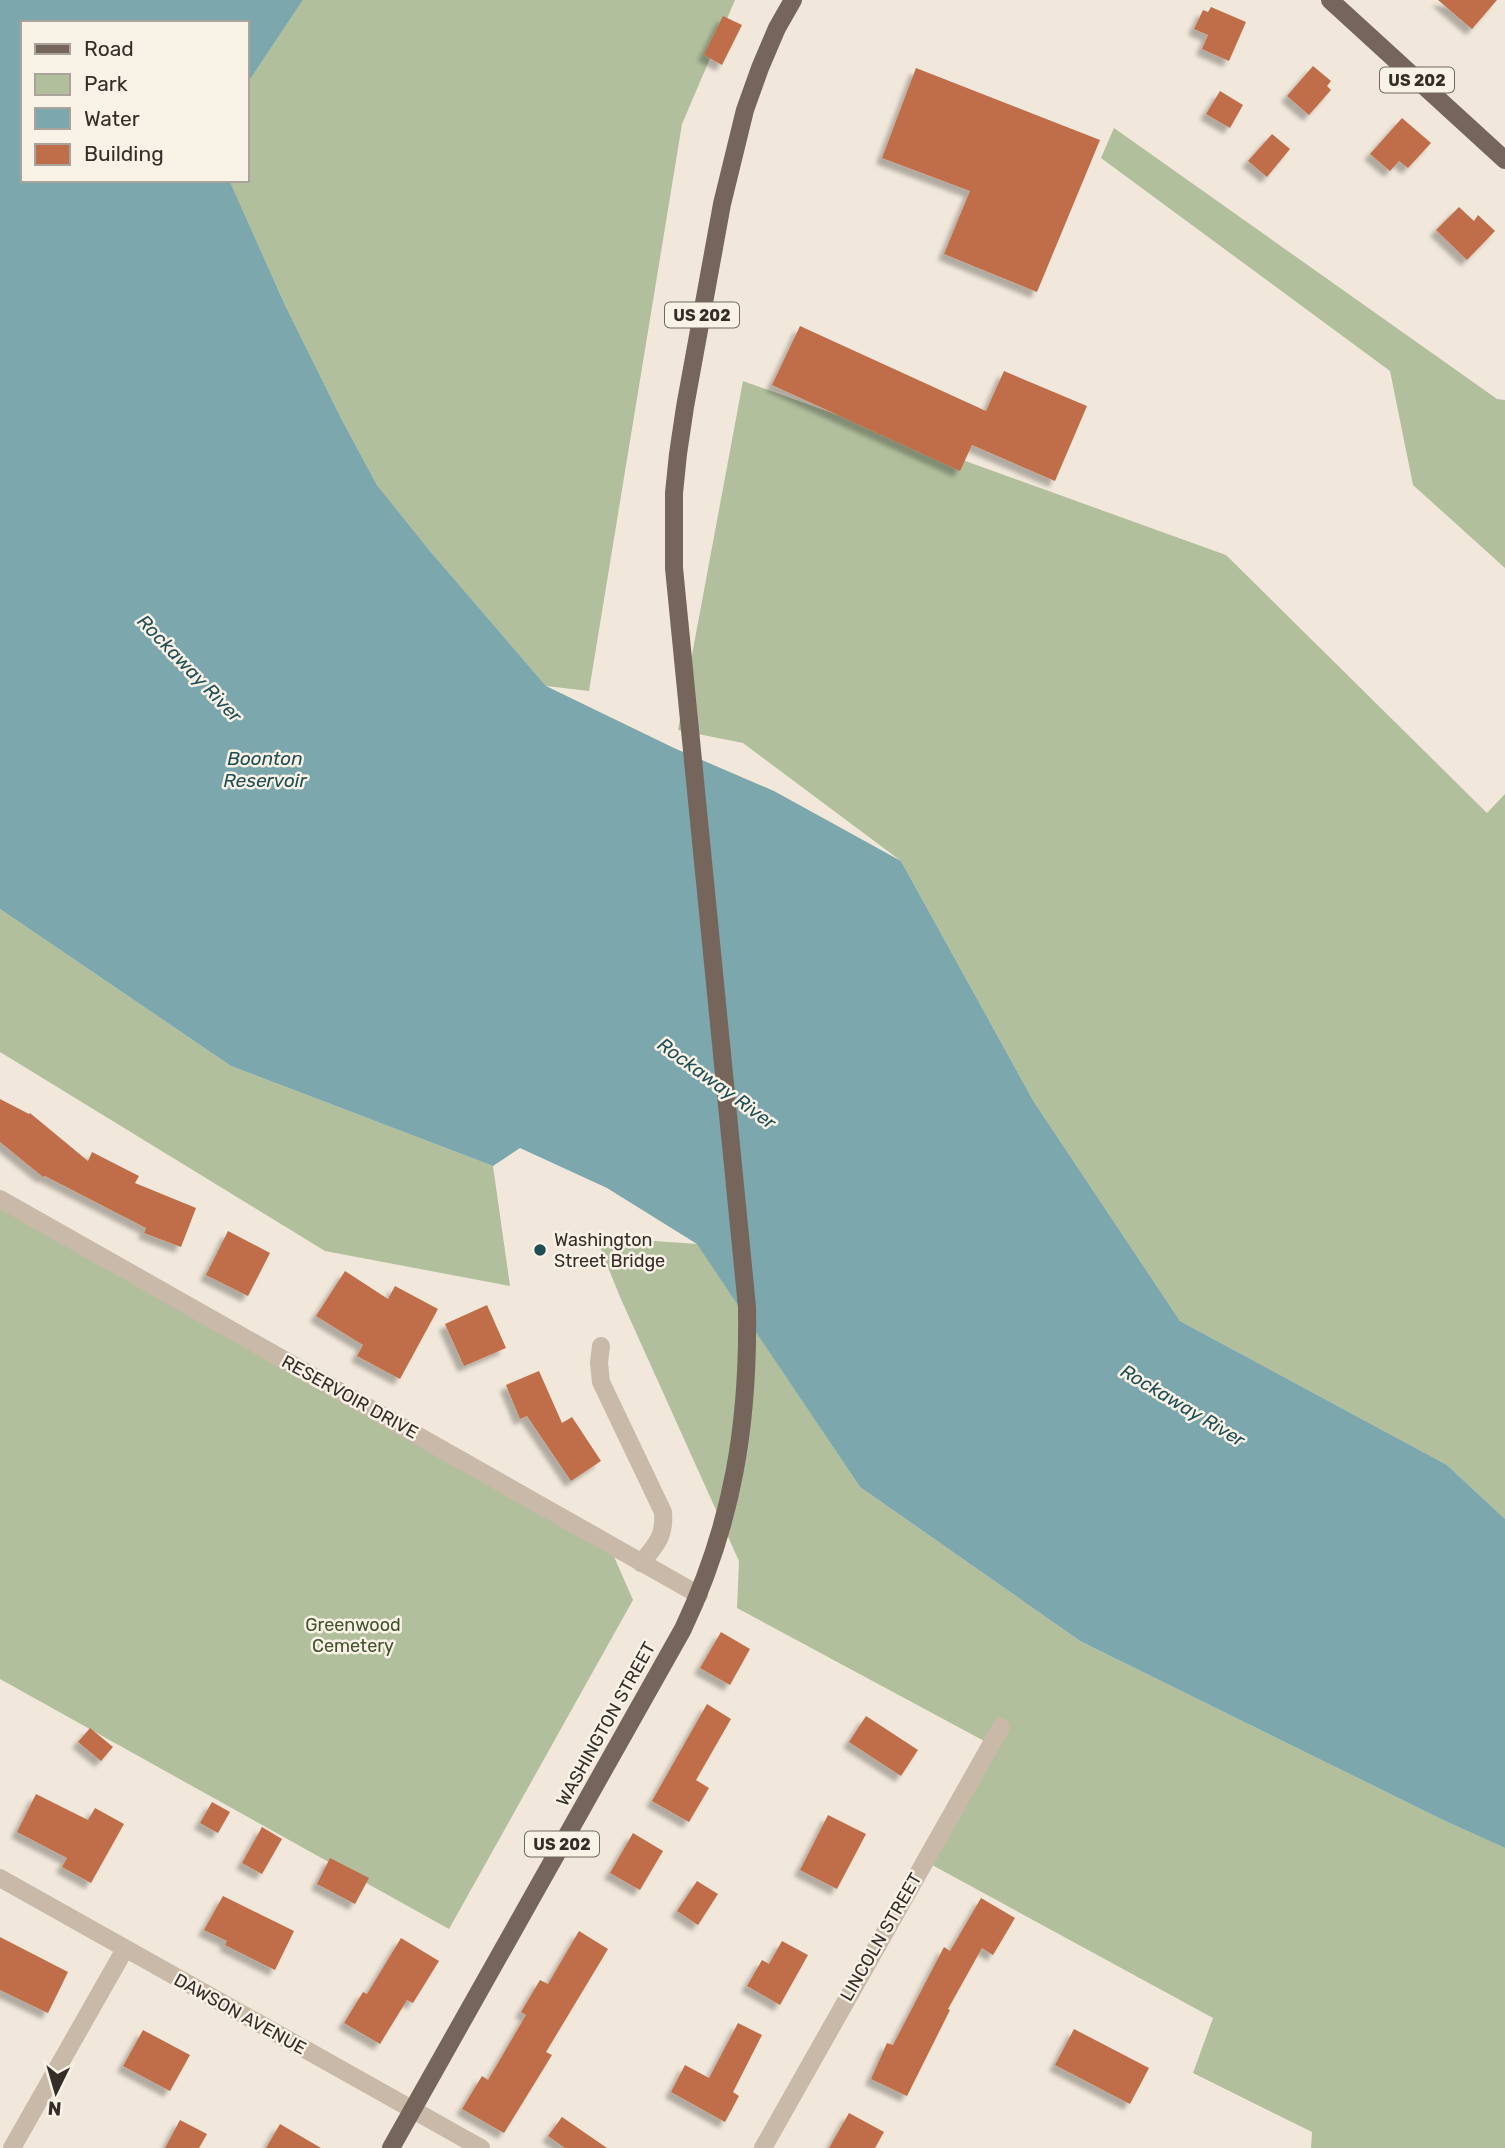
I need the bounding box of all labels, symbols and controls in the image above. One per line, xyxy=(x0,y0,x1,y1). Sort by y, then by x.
legend xyxy=(21,21,248,182)
text: Road xyxy=(84,36,134,61)
road number: US 202 xyxy=(1380,68,1454,92)
text: Park xyxy=(84,71,128,96)
text: Water xyxy=(84,106,140,131)
text: Building xyxy=(84,141,164,166)
road number: US 202 xyxy=(665,302,739,328)
water label: Rockaway River xyxy=(132,610,247,728)
water label: Boonton Reservoir xyxy=(223,747,307,792)
water label: Rockaway River xyxy=(653,1033,781,1135)
place label: Washington Street Bridge xyxy=(554,1229,665,1272)
marker: Washington Street Bridge xyxy=(532,1242,548,1258)
street label: RESERVOIR DRIVE xyxy=(278,1350,422,1444)
water label: Rockaway River xyxy=(1116,1359,1250,1452)
park label: Greenwood Cemetery xyxy=(305,1614,401,1657)
street label: WASHINGTON STREET xyxy=(552,1638,660,1810)
road number: US 202 xyxy=(525,1832,599,1856)
street label: LINCOLN STREET xyxy=(835,1869,927,2005)
street label: DAWSON AVENUE xyxy=(170,1969,310,2059)
north arrow xyxy=(21,2057,91,2127)
text: N xyxy=(47,2096,62,2120)

